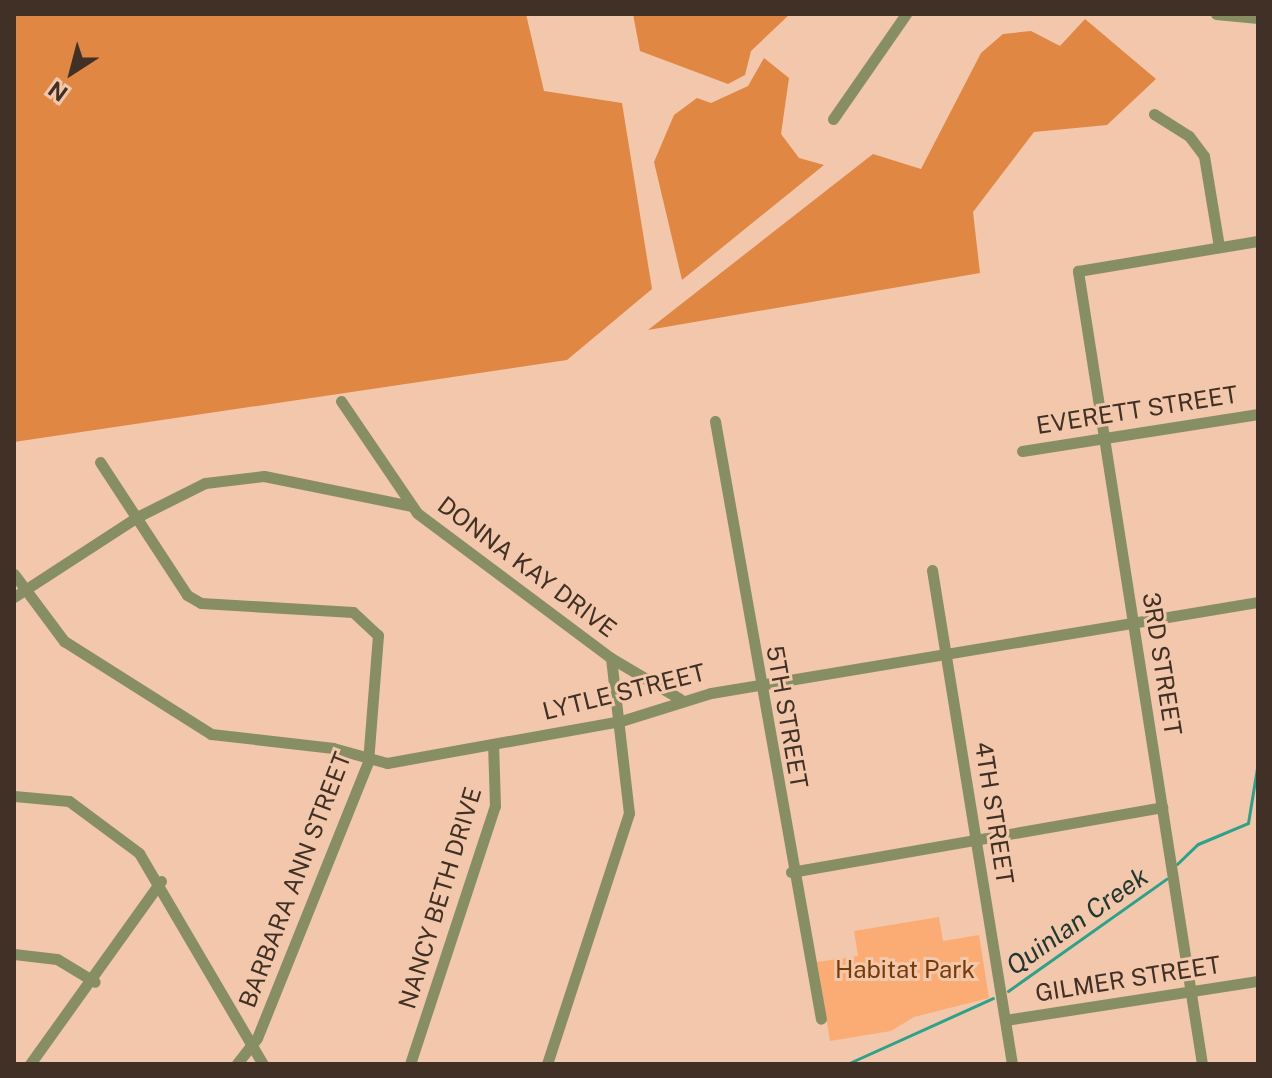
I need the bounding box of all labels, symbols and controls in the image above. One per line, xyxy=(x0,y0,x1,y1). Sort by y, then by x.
north arrow xyxy=(32,32,112,112)
text: N xyxy=(43,76,72,107)
street label: EVERETT STREET xyxy=(1034,380,1240,440)
street label: DONNA KAY DRIVE xyxy=(432,490,622,644)
street label: 3RD STREET xyxy=(1136,590,1188,738)
street label: 5TH STREET xyxy=(760,643,814,791)
street label: LYTLE STREET xyxy=(540,658,708,726)
street label: 4TH STREET xyxy=(969,740,1019,886)
street label: BARBARA ANN STREET xyxy=(233,748,357,1012)
street label: NANCY BETH DRIVE xyxy=(393,784,487,1012)
water label: Quinlan Creek xyxy=(1000,861,1154,981)
street label: GILMER STREET xyxy=(1033,950,1223,1008)
park label: Habitat Park xyxy=(835,956,975,984)

